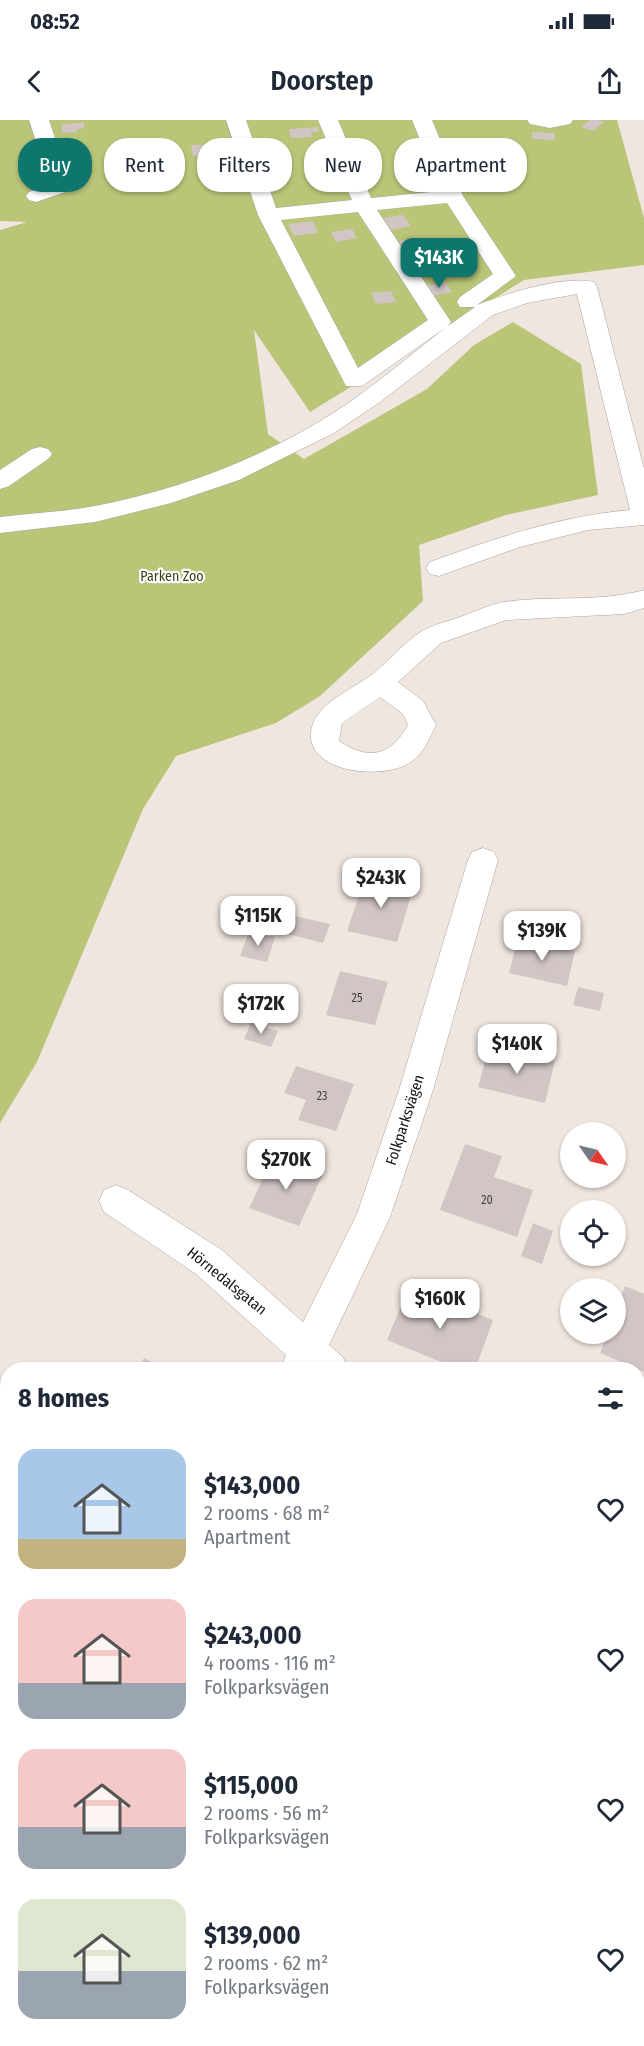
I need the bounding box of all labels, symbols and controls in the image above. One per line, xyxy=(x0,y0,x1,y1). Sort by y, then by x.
text: 08:52 xyxy=(30,8,80,35)
icon: back xyxy=(18,65,51,98)
text: Doorstep xyxy=(270,65,374,97)
icon: share xyxy=(593,65,626,98)
chip: Buy xyxy=(18,138,92,192)
chip: Rent xyxy=(104,138,185,192)
chip: Filters xyxy=(197,138,292,192)
chip: New xyxy=(304,138,382,192)
chip: Apartment xyxy=(394,138,527,192)
pin: $143K xyxy=(397,238,481,289)
text: $143K xyxy=(415,245,463,269)
park label: Parken Zoo xyxy=(140,568,204,585)
pin: $243K xyxy=(339,858,423,909)
text: $243K xyxy=(356,865,406,889)
pin: $115K xyxy=(216,896,300,947)
text: $115K xyxy=(234,903,282,927)
pin: $139K xyxy=(500,911,584,962)
text: $139K xyxy=(518,918,566,942)
pin: $172K xyxy=(219,984,303,1035)
text: $172K xyxy=(237,991,285,1015)
house number: 25 xyxy=(352,991,363,1005)
pin: $140K xyxy=(475,1024,559,1075)
text: $140K xyxy=(492,1031,542,1055)
street label: Folkparksvägen xyxy=(382,1072,428,1168)
house number: 23 xyxy=(317,1089,327,1103)
north arrow xyxy=(560,1122,626,1188)
map controls xyxy=(560,1122,626,1344)
pin: $270K xyxy=(244,1140,328,1191)
text: $270K xyxy=(261,1147,311,1171)
house number: 20 xyxy=(481,1193,493,1207)
button: locate xyxy=(560,1200,626,1266)
street label: Hörnedalsgatan xyxy=(184,1243,270,1319)
button: layers xyxy=(560,1278,626,1344)
pin: $160K xyxy=(398,1279,482,1330)
text: $160K xyxy=(415,1286,465,1310)
icon: filters xyxy=(594,1382,627,1415)
text: 8 homes xyxy=(18,1383,109,1414)
text: $143,000 xyxy=(204,1470,301,1501)
icon: home xyxy=(66,1473,138,1545)
icon: heart xyxy=(594,1493,627,1526)
text: 2 rooms · 68 m² xyxy=(204,1501,330,1525)
text: Apartment xyxy=(204,1525,291,1549)
text: $243,000 xyxy=(204,1620,302,1651)
icon: home xyxy=(66,1623,138,1695)
icon: heart xyxy=(594,1643,627,1676)
text: 4 rooms · 116 m² xyxy=(204,1651,336,1675)
text: Folkparksvägen xyxy=(204,1675,330,1699)
text: $115,000 xyxy=(204,1770,298,1801)
icon: home xyxy=(66,1773,138,1845)
icon: heart xyxy=(594,1793,627,1826)
text: 2 rooms · 56 m² xyxy=(204,1801,329,1825)
text: Folkparksvägen xyxy=(204,1825,330,1849)
text: $139,000 xyxy=(204,1920,301,1951)
icon: home xyxy=(66,1923,138,1995)
icon: heart xyxy=(594,1943,627,1976)
text: 2 rooms · 62 m² xyxy=(204,1951,328,1975)
text: Folkparksvägen xyxy=(204,1975,330,1999)

